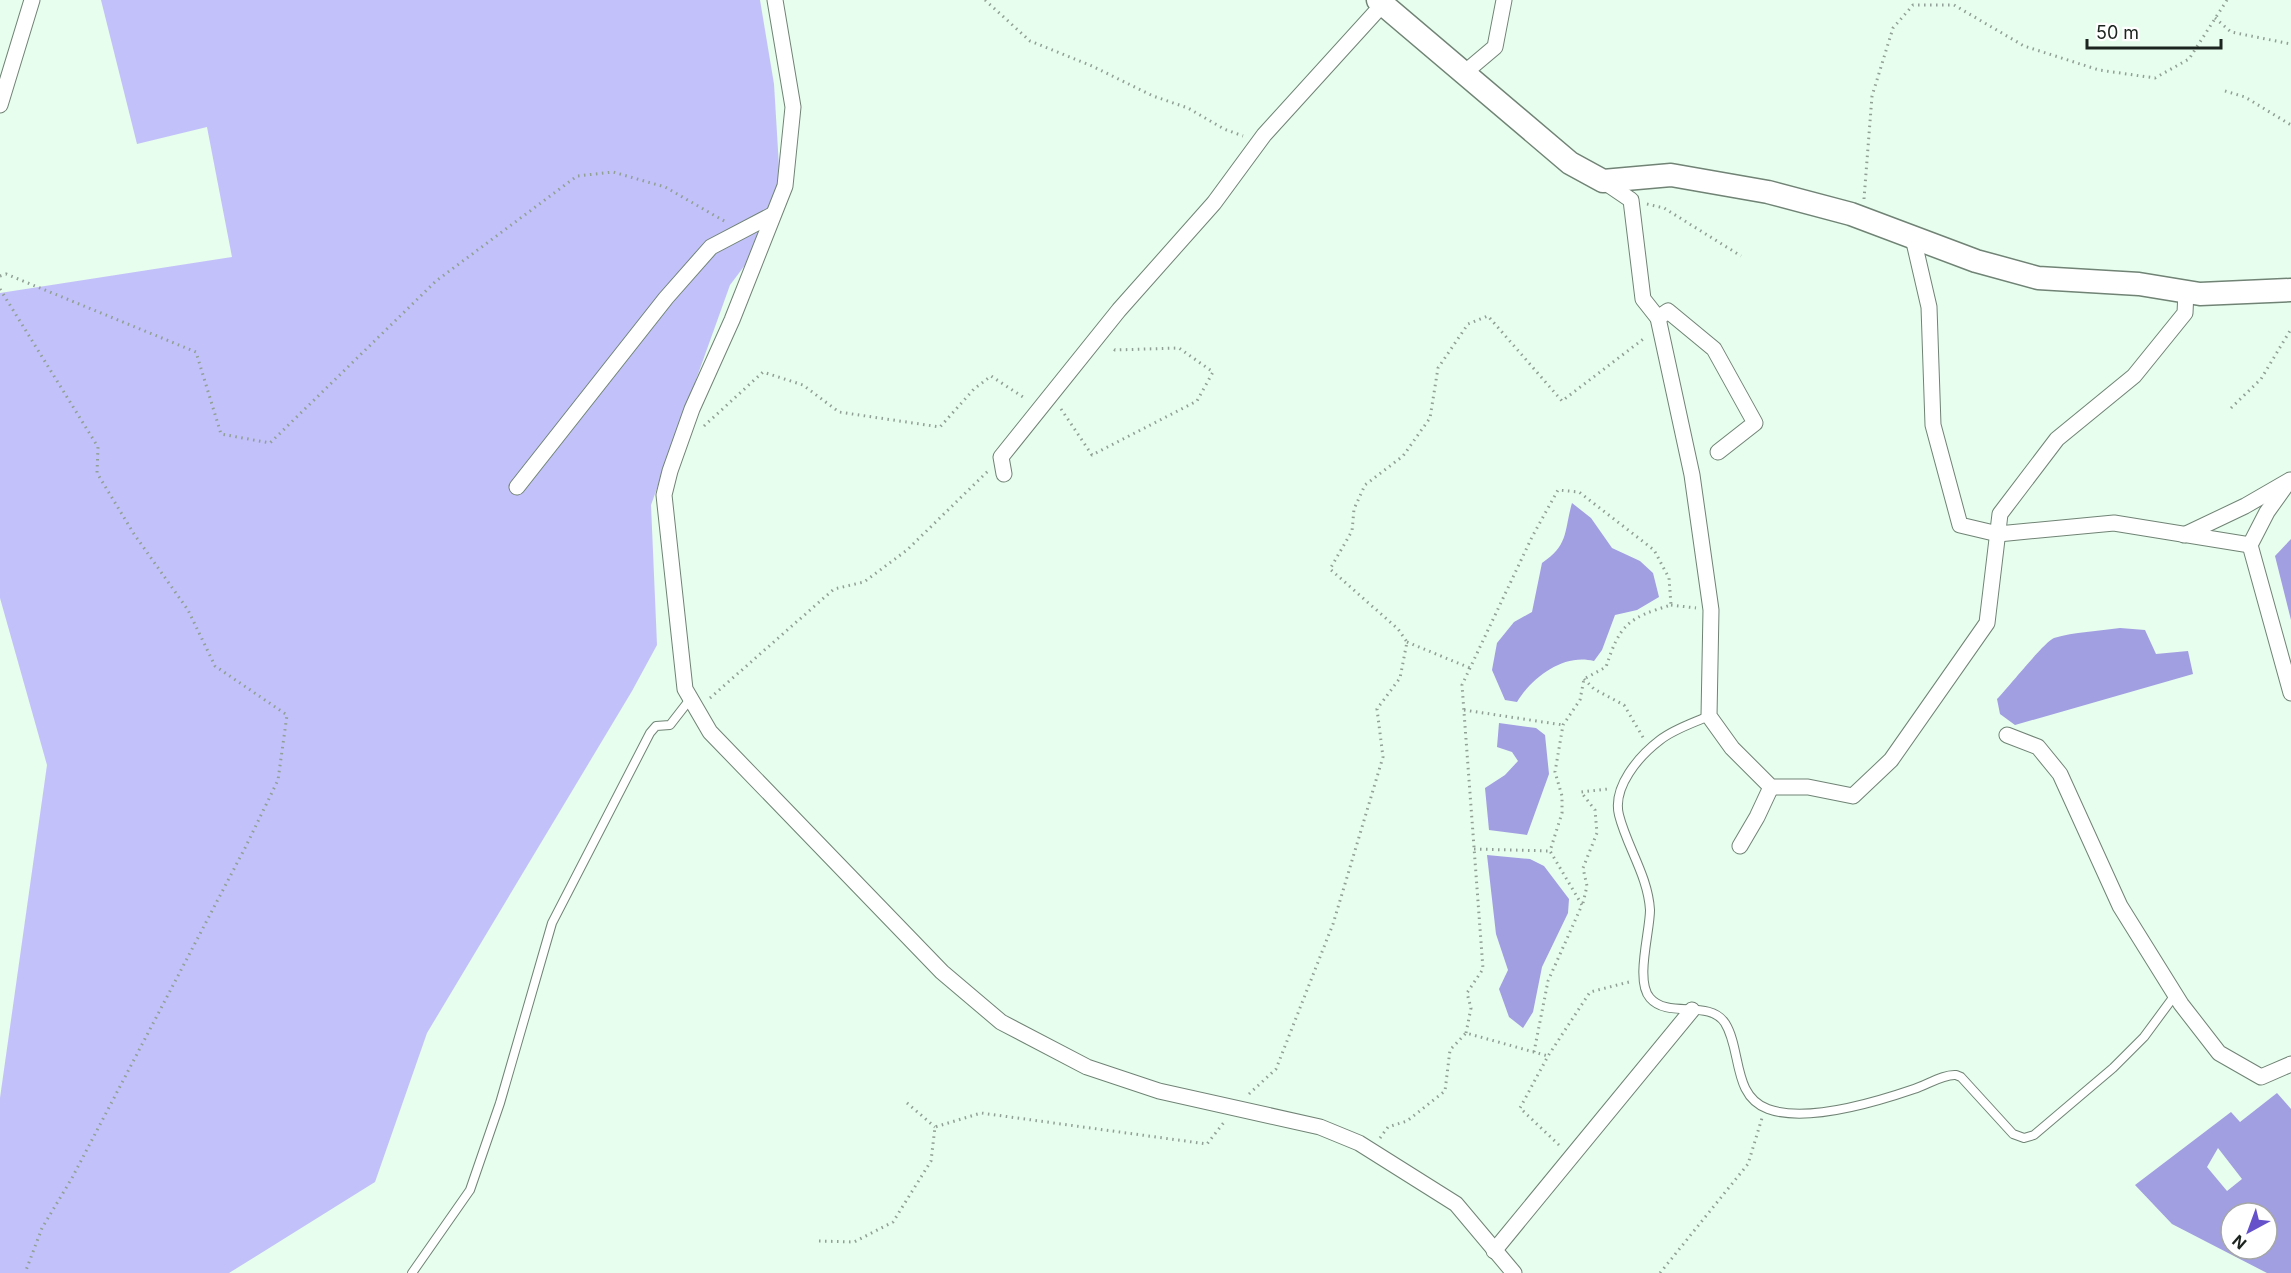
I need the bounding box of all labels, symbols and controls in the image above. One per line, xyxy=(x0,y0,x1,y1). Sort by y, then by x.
scale bar xyxy=(2087,12,2220,50)
text: 50 m xyxy=(2096,22,2139,43)
north arrow xyxy=(2219,1201,2279,1261)
text: N xyxy=(2228,1231,2250,1254)

